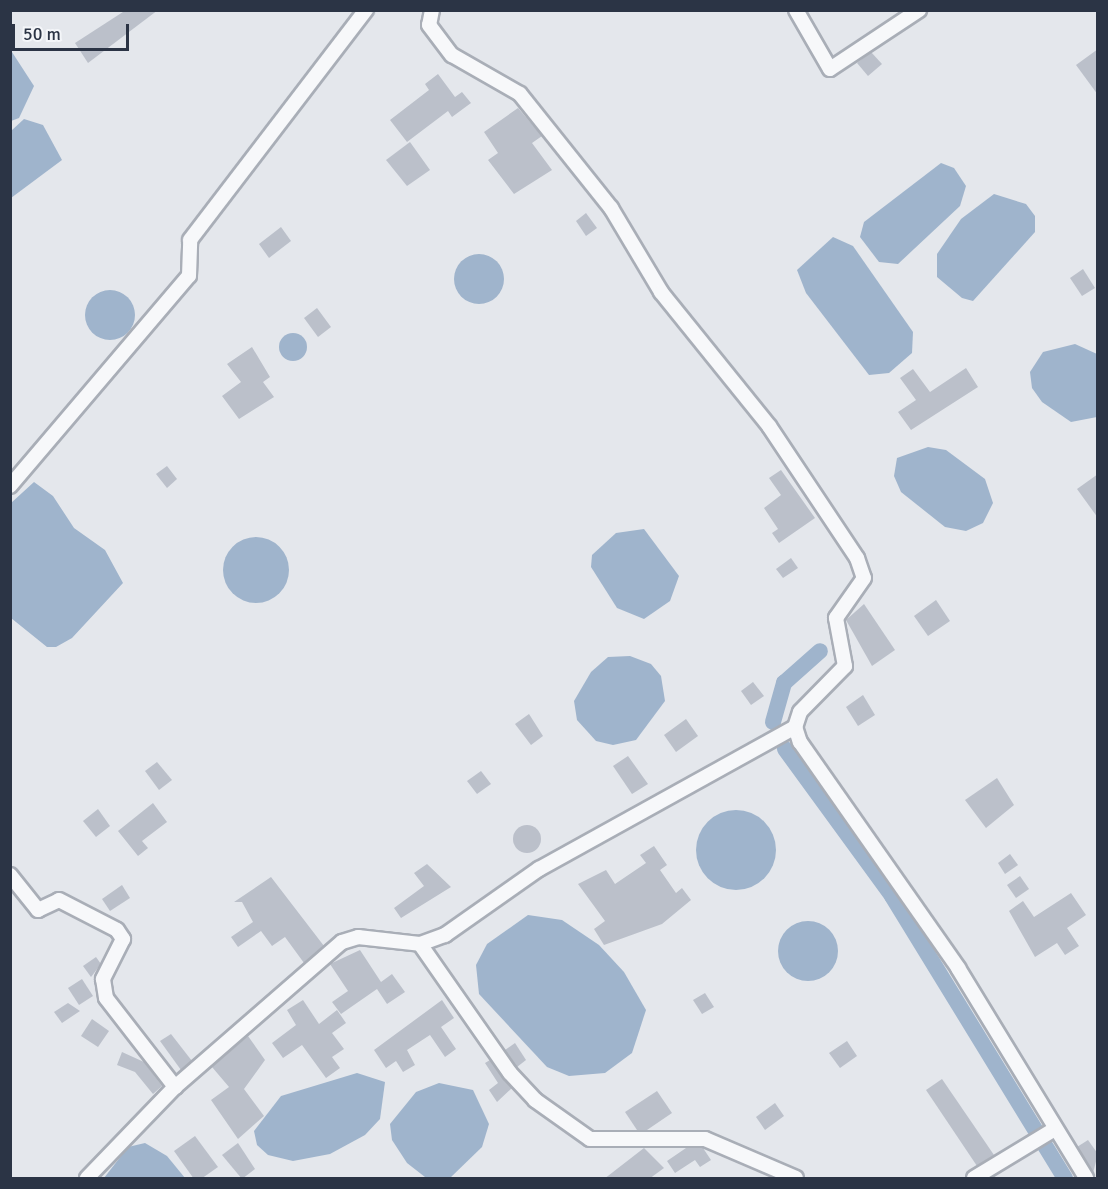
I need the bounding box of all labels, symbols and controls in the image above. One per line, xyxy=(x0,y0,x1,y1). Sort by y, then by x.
scale bar xyxy=(15,12,132,50)
text: 50 m xyxy=(23,23,61,45)

